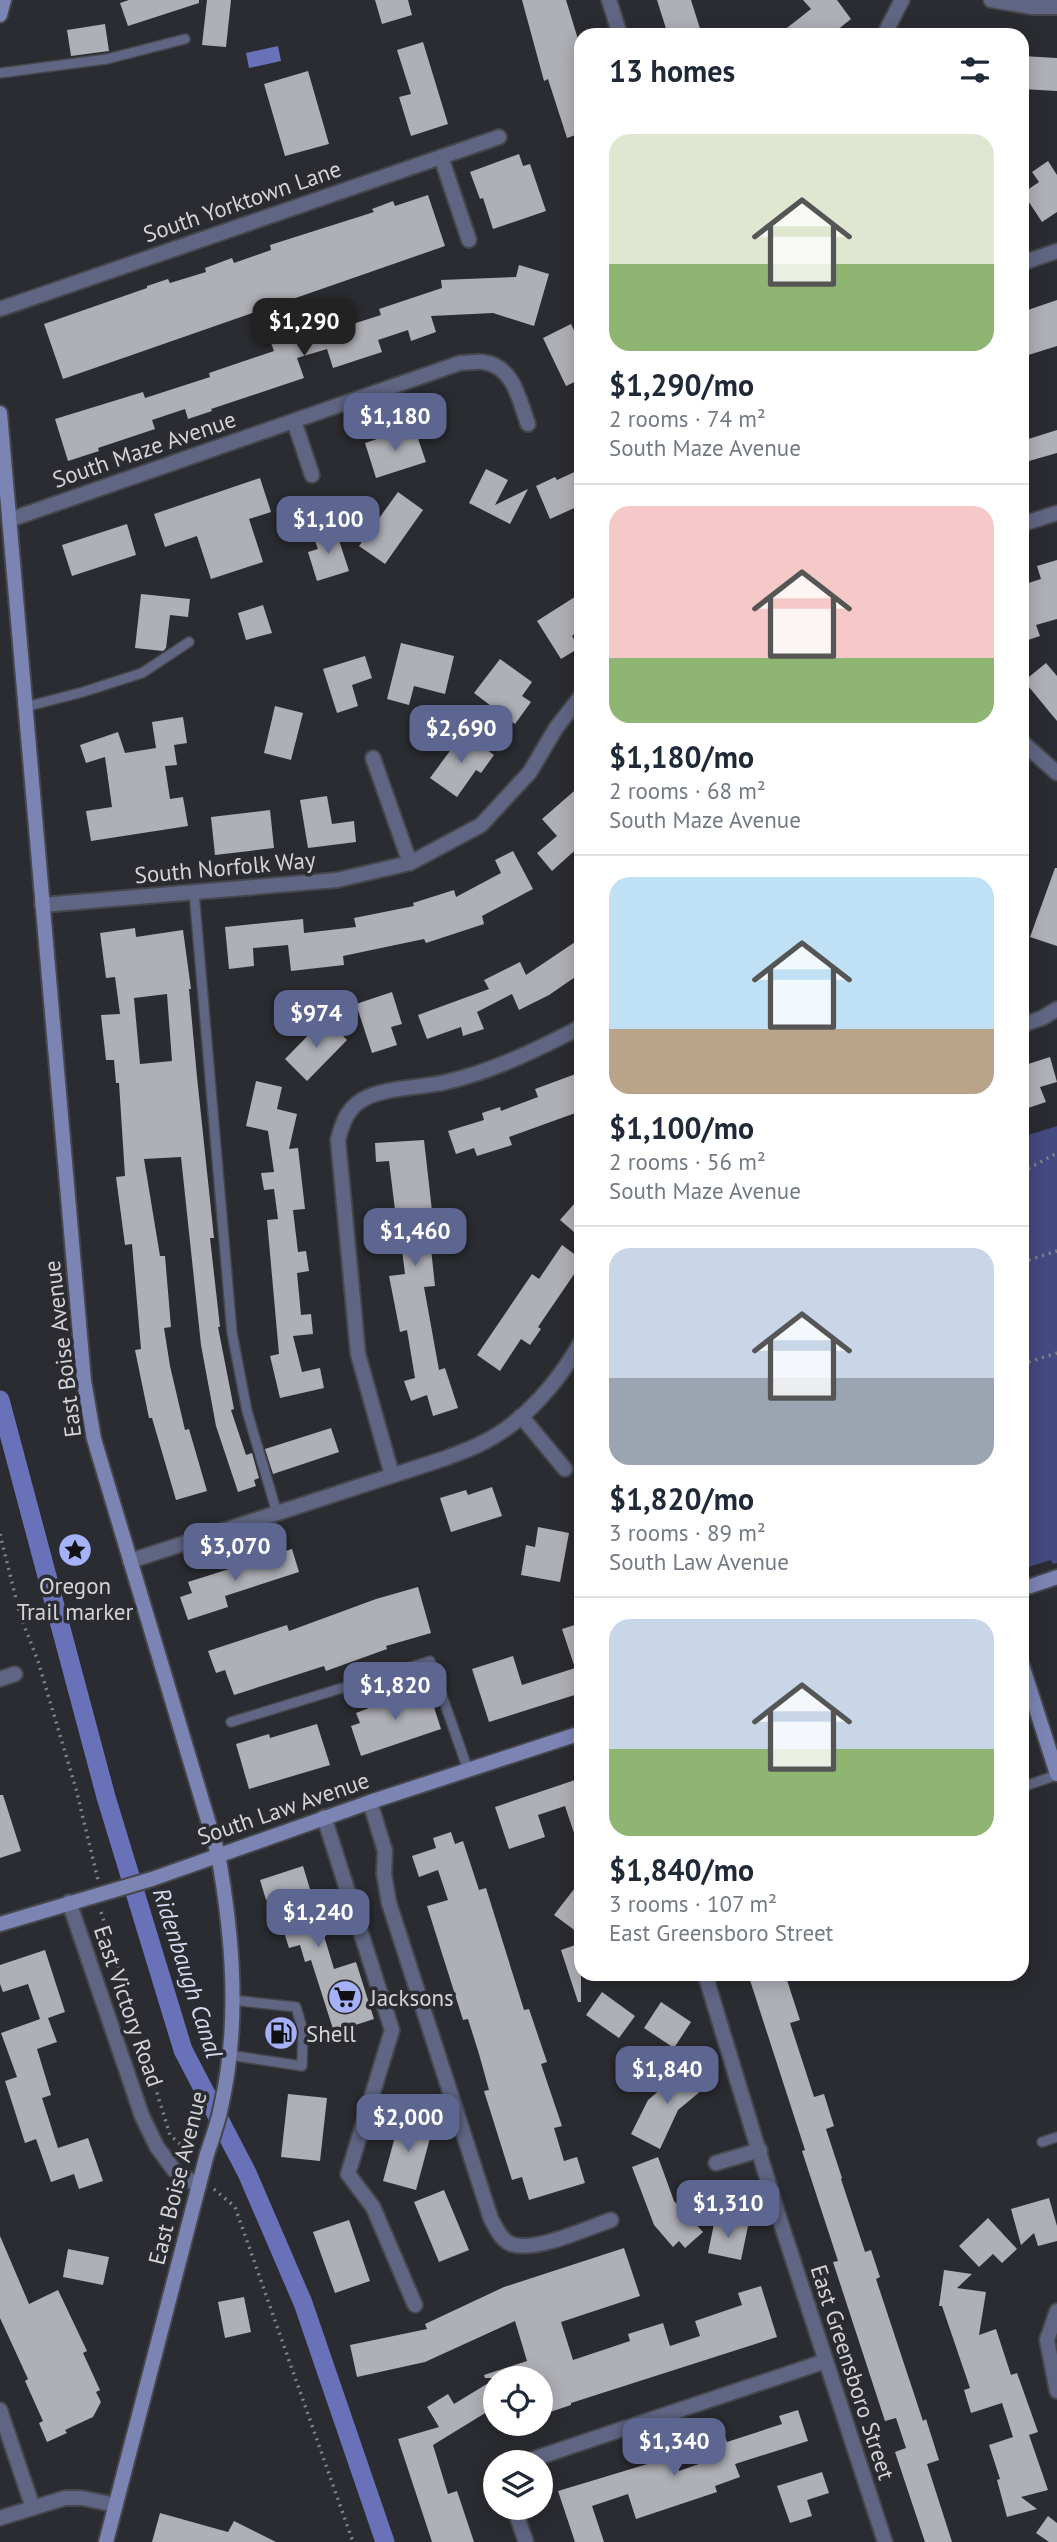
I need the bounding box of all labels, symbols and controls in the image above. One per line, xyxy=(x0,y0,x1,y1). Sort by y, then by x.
text: 13 homes xyxy=(609,51,735,90)
icon: filters xyxy=(956,51,994,89)
street label: South Yorktown Lane xyxy=(139,154,345,248)
icon: home xyxy=(739,179,865,305)
pin: $1,290 xyxy=(247,298,361,358)
text: $1,290 xyxy=(268,306,340,335)
text: $1,290/mo xyxy=(609,365,754,404)
pin: $1,180 xyxy=(338,393,452,453)
text: $1,180 xyxy=(359,401,431,430)
street label: South Maze Avenue xyxy=(49,404,239,494)
text: 2 rooms · 74 m² xyxy=(609,404,766,433)
text: South Maze Avenue xyxy=(609,433,801,462)
pin: $1,100 xyxy=(271,496,385,556)
text: $1,100 xyxy=(292,504,364,533)
icon: home xyxy=(739,551,865,677)
pin: $2,690 xyxy=(404,706,518,765)
text: $2,690 xyxy=(425,713,497,742)
text: $1,180/mo xyxy=(609,737,754,776)
text: 2 rooms · 68 m² xyxy=(609,776,766,805)
text: South Maze Avenue xyxy=(609,805,801,834)
street label: South Norfolk Way xyxy=(133,845,317,889)
icon: home xyxy=(739,922,865,1048)
pin: $974 xyxy=(275,990,357,1050)
text: $974 xyxy=(290,998,342,1027)
text: $1,100/mo xyxy=(609,1108,754,1147)
text: 2 rooms · 56 m² xyxy=(609,1147,766,1176)
text: South Maze Avenue xyxy=(609,1176,801,1205)
pin: $1,460 xyxy=(358,1208,472,1268)
text: $1,460 xyxy=(379,1216,451,1245)
street label: East Boise Avenue xyxy=(37,1259,87,1439)
icon: home xyxy=(739,1293,865,1419)
text: $1,820/mo xyxy=(609,1479,754,1518)
text: 3 rooms · 89 m² xyxy=(609,1518,766,1547)
pin: $3,070 xyxy=(178,1524,292,1583)
place icon: Oregon Trail marker xyxy=(56,1531,94,1569)
text: $3,070 xyxy=(199,1531,271,1560)
text: South Law Avenue xyxy=(609,1547,789,1576)
place label: Oregon Trail marker xyxy=(17,1571,134,1626)
pin: $1,820 xyxy=(338,1662,452,1722)
icon: home xyxy=(739,1664,865,1790)
text: $1,820 xyxy=(359,1670,431,1699)
street label: South Law Avenue xyxy=(193,1765,373,1851)
text: $1,840/mo xyxy=(609,1850,754,1889)
water label: Ridenbaugh Canal xyxy=(146,1884,230,2063)
text: 3 rooms · 107 m² xyxy=(609,1889,777,1918)
pin: $1,240 xyxy=(261,1890,375,1949)
text: $1,240 xyxy=(282,1897,354,1926)
text: East Greensboro Street xyxy=(609,1918,833,1947)
street label: East Victory Road xyxy=(88,1922,170,2090)
supermarket icon: Jacksons xyxy=(326,1978,364,2016)
place label: Jacksons xyxy=(369,1983,454,2012)
fuel station icon: Shell xyxy=(262,2014,300,2052)
place label: Shell xyxy=(306,2019,356,2048)
pin: $1,840 xyxy=(610,2046,724,2106)
text: $1,840 xyxy=(631,2054,703,2083)
street label: East Boise Avenue xyxy=(141,2088,213,2268)
pin: $2,000 xyxy=(351,2094,465,2154)
text: $2,000 xyxy=(372,2102,444,2131)
pin: $1,310 xyxy=(671,2180,785,2240)
text: $1,310 xyxy=(692,2188,764,2217)
street label: East Greensboro Street xyxy=(805,2261,902,2483)
map controls xyxy=(483,2366,553,2520)
button: locate xyxy=(483,2366,553,2436)
pin: $1,340 xyxy=(617,2418,731,2478)
text: $1,340 xyxy=(638,2426,710,2455)
button: layers xyxy=(483,2450,553,2520)

